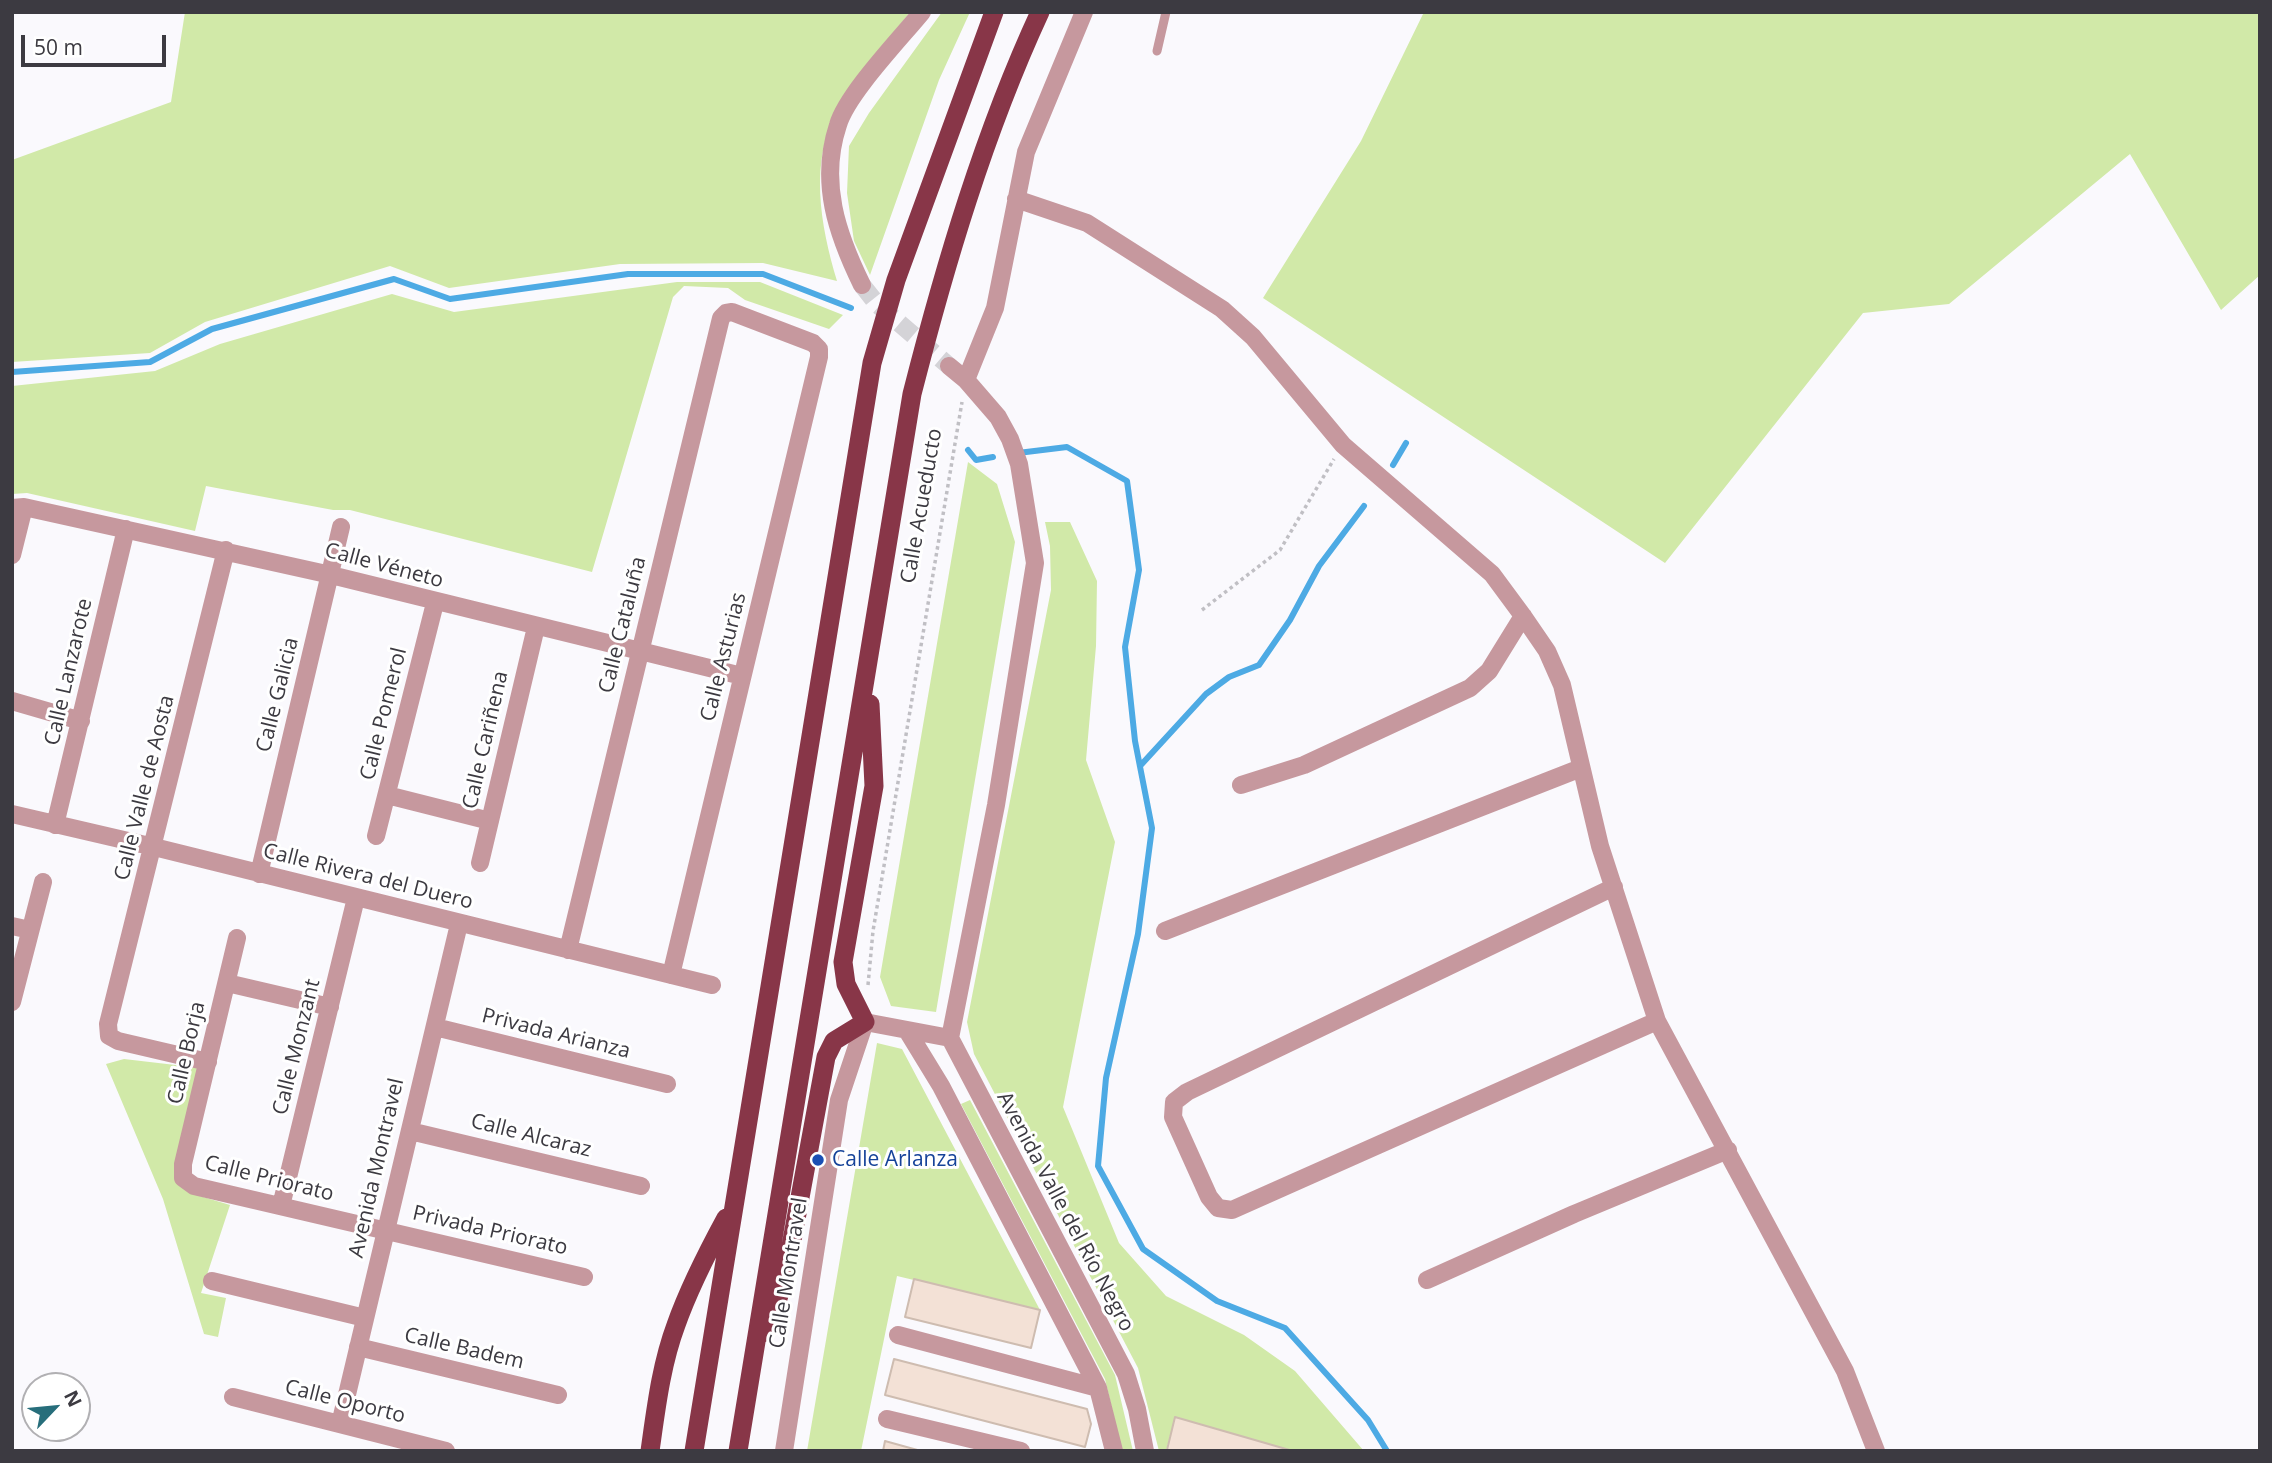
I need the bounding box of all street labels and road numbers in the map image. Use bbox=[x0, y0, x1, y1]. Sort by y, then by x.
street label: Calle Acueducto bbox=[896, 427, 948, 585]
street label: Calle Véneto bbox=[322, 538, 446, 594]
street label: Calle Cataluña bbox=[594, 554, 652, 696]
street label: Calle Asturias bbox=[696, 590, 752, 724]
street label: Calle Lanzarote bbox=[40, 596, 98, 748]
street label: Calle Galicia bbox=[252, 635, 304, 755]
street label: Calle Pomerol bbox=[355, 645, 413, 783]
street label: Calle Cariñena bbox=[458, 669, 514, 811]
street label: Calle Valle de Aosta bbox=[110, 693, 180, 883]
street label: Calle Rivera del Duero bbox=[260, 839, 476, 915]
street label: Calle Monzant bbox=[268, 977, 326, 1117]
street label: Calle Borja bbox=[163, 999, 211, 1107]
street label: Privada Arianza bbox=[479, 1003, 633, 1065]
street label: Avenida Montravel bbox=[344, 1076, 410, 1260]
street label: Avenida Valle del Río Negro bbox=[991, 1088, 1139, 1336]
street label: Calle Alcaraz bbox=[468, 1109, 594, 1163]
street label: Calle Priorato bbox=[202, 1151, 336, 1207]
street label: Calle Montravel bbox=[765, 1196, 813, 1350]
street label: Privada Priorato bbox=[410, 1201, 570, 1261]
street label: Calle Badem bbox=[402, 1323, 526, 1375]
street label: Calle Oporto bbox=[282, 1375, 408, 1429]

